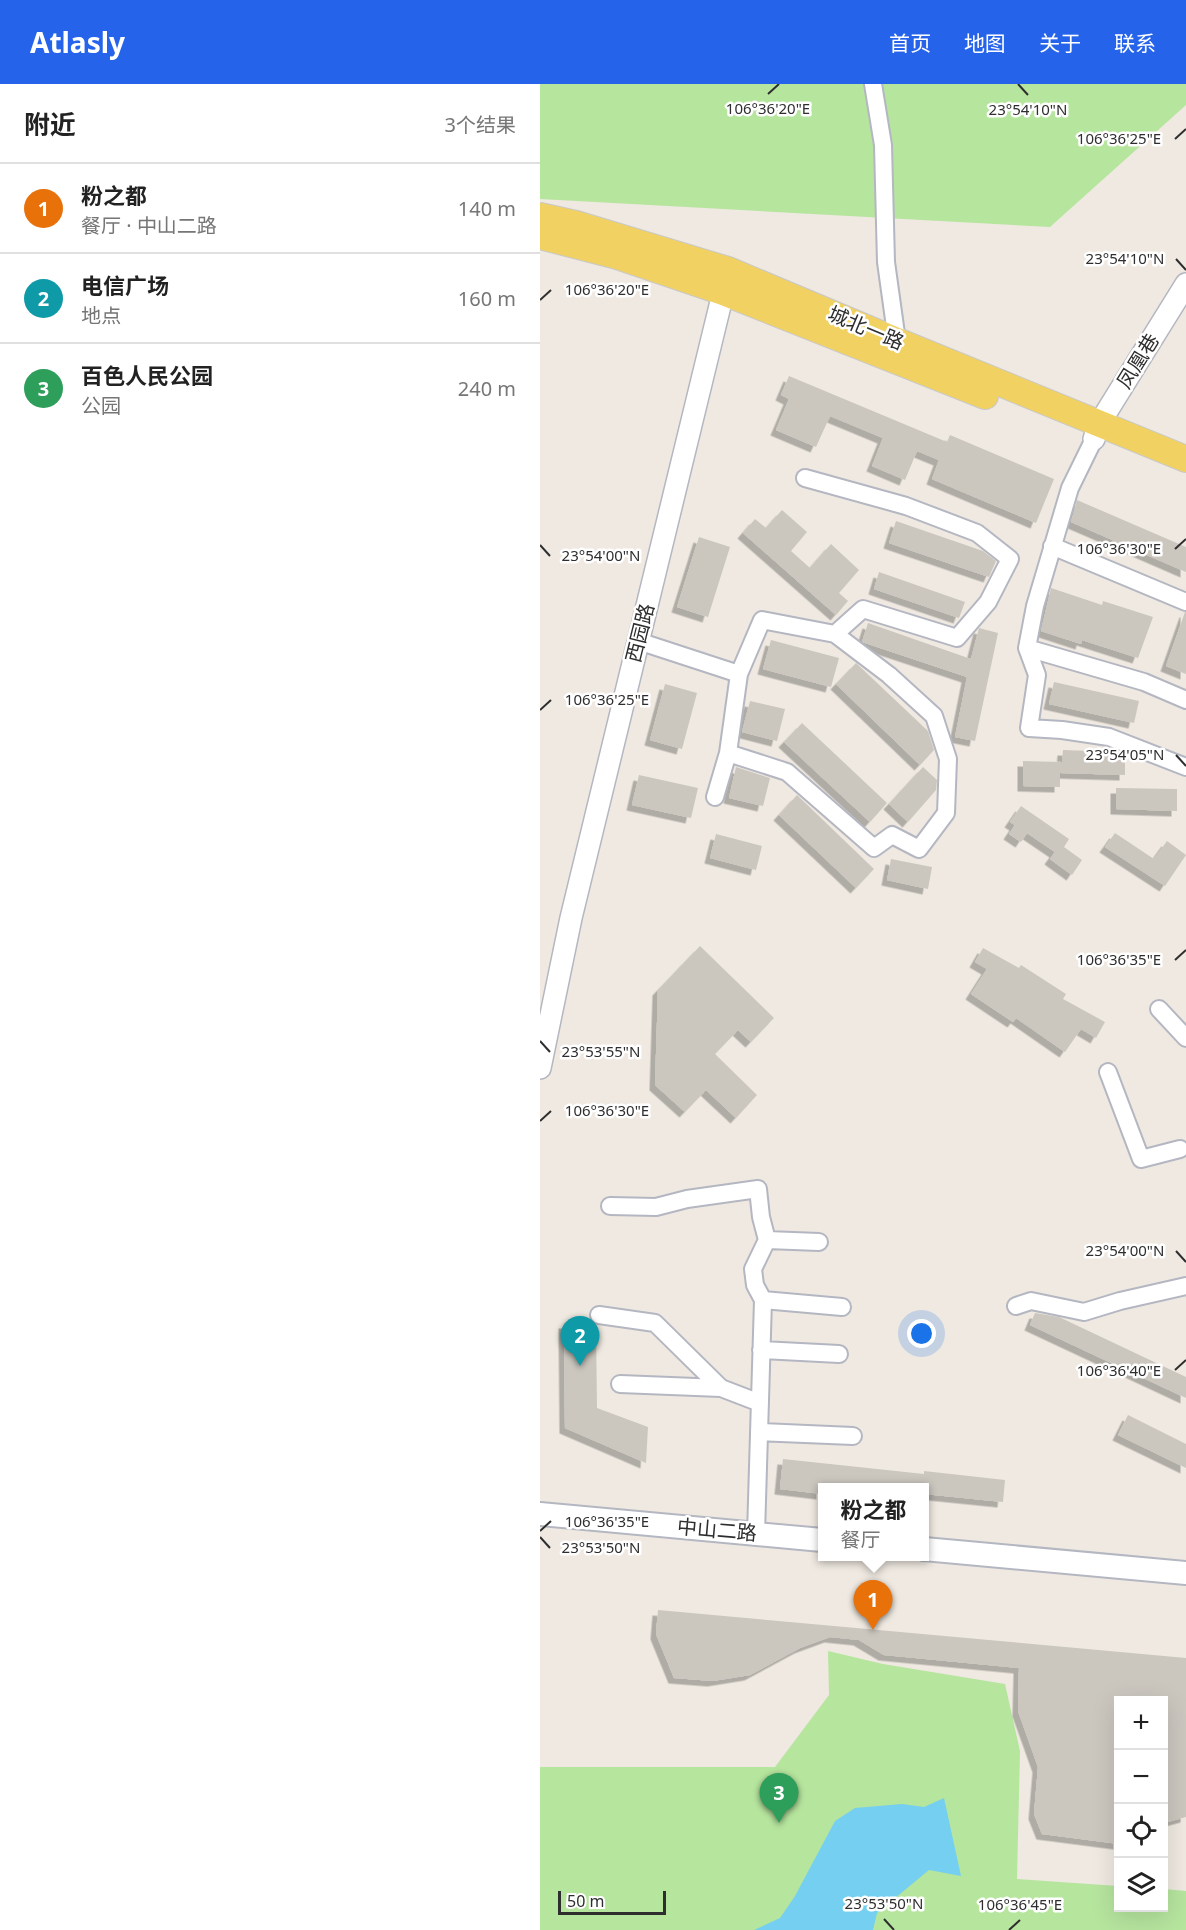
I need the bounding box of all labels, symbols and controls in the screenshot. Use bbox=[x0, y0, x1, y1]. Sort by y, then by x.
text: Atlasly bbox=[30, 23, 125, 61]
text: 首页 bbox=[889, 29, 931, 57]
text: 地图 bbox=[964, 29, 1006, 57]
text: 关于 bbox=[1039, 29, 1081, 57]
text: 联系 bbox=[1114, 29, 1156, 57]
text: 106°36'20"E bbox=[726, 98, 810, 118]
text: 23°54'10"N bbox=[989, 99, 1067, 119]
text: 附近 bbox=[24, 106, 76, 142]
text: 3个结果 bbox=[445, 111, 516, 138]
text: 106°36'25"E bbox=[1077, 128, 1161, 148]
text: 粉之都 bbox=[81, 180, 147, 210]
text: 1 bbox=[38, 195, 49, 222]
text: 140 m bbox=[458, 195, 516, 222]
text: 餐厅 · 中山二路 bbox=[81, 212, 217, 239]
text: 23°54'10"N bbox=[1086, 248, 1164, 268]
text: 电信广场 bbox=[81, 270, 169, 300]
text: 106°36'20"E bbox=[565, 279, 649, 299]
text: 2 bbox=[38, 285, 49, 312]
text: 160 m bbox=[458, 285, 516, 312]
street label: 城北一路 bbox=[824, 299, 908, 356]
text: 地点 bbox=[81, 302, 121, 329]
street label: 凤凰巷 bbox=[1110, 328, 1165, 393]
text: 百色人民公园 bbox=[81, 360, 213, 390]
text: 3 bbox=[38, 375, 49, 402]
text: 240 m bbox=[458, 375, 516, 402]
text: 公园 bbox=[81, 392, 121, 419]
text: 106°36'30"E bbox=[1077, 538, 1161, 558]
text: 23°54'00"N bbox=[562, 545, 640, 565]
street label: 西园路 bbox=[619, 601, 660, 665]
text: 106°36'25"E bbox=[565, 689, 649, 709]
text: 23°54'05"N bbox=[1086, 744, 1164, 764]
text: 106°36'35"E bbox=[1077, 949, 1161, 969]
text: 23°53'55"N bbox=[562, 1041, 640, 1061]
text: 106°36'30"E bbox=[565, 1100, 649, 1120]
text: 23°54'00"N bbox=[1086, 1240, 1164, 1260]
pin: 2 bbox=[560, 1316, 600, 1366]
your location bbox=[907, 1319, 936, 1348]
text: 106°36'40"E bbox=[1077, 1360, 1161, 1380]
popup bbox=[818, 1483, 929, 1561]
text: 粉之都 bbox=[840, 1494, 907, 1524]
text: 106°36'35"E bbox=[565, 1511, 649, 1531]
street label: 中山二路 bbox=[676, 1513, 758, 1546]
text: 餐厅 bbox=[840, 1526, 880, 1553]
text: 23°53'50"N bbox=[562, 1537, 640, 1557]
pin: 1 bbox=[854, 1580, 892, 1630]
map controls bbox=[1114, 1696, 1168, 1912]
button: + bbox=[1114, 1696, 1168, 1750]
button: − bbox=[1114, 1750, 1168, 1804]
pin: 3 bbox=[760, 1774, 798, 1823]
button: locate bbox=[1114, 1804, 1168, 1858]
button: layers bbox=[1114, 1858, 1168, 1912]
scale bar bbox=[558, 1888, 666, 1916]
text: 50 m bbox=[567, 1890, 604, 1912]
text: 23°53'50"N bbox=[845, 1893, 923, 1913]
text: 106°36'45"E bbox=[978, 1894, 1062, 1914]

